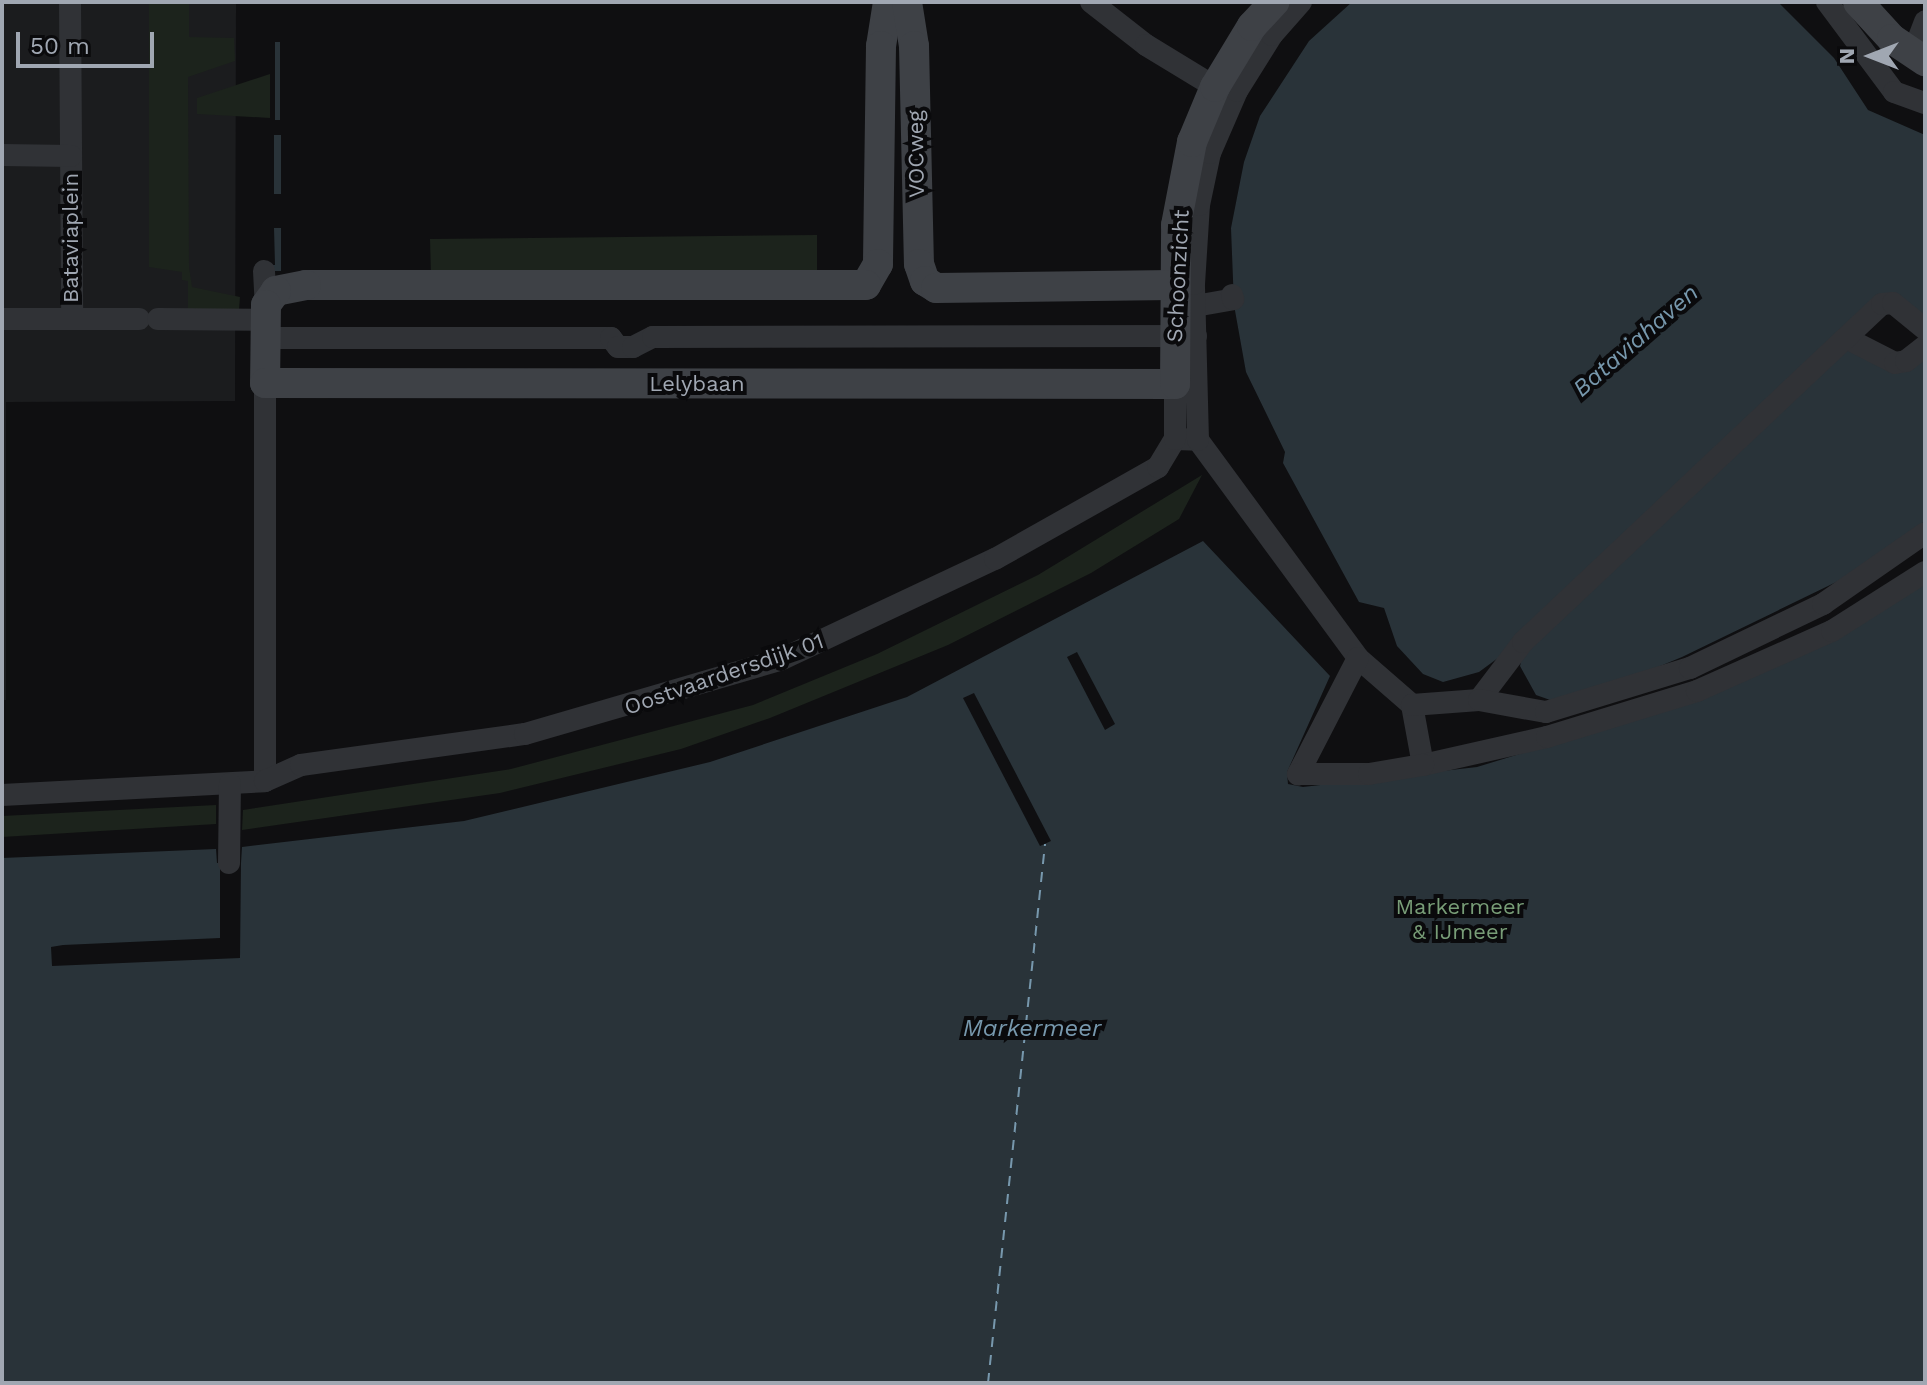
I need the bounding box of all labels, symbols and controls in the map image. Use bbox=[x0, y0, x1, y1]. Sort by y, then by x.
scale bar bbox=[20, 16, 158, 66]
north arrow bbox=[1831, 16, 1911, 96]
text: 50 m bbox=[30, 32, 90, 60]
text: N bbox=[1834, 48, 1859, 64]
street label: VOCweg bbox=[902, 110, 930, 198]
street label: Bataviaplein bbox=[58, 173, 84, 303]
street label: Schoonzicht bbox=[1161, 209, 1195, 343]
water label: Bataviahaven bbox=[1567, 279, 1705, 403]
street label: Lelybaan bbox=[649, 371, 745, 397]
street label: Oostvaardersdijk 01 bbox=[621, 627, 827, 721]
park label: Markermeer & IJmeer bbox=[1395, 893, 1525, 944]
water label: Markermeer bbox=[963, 1015, 1101, 1043]

